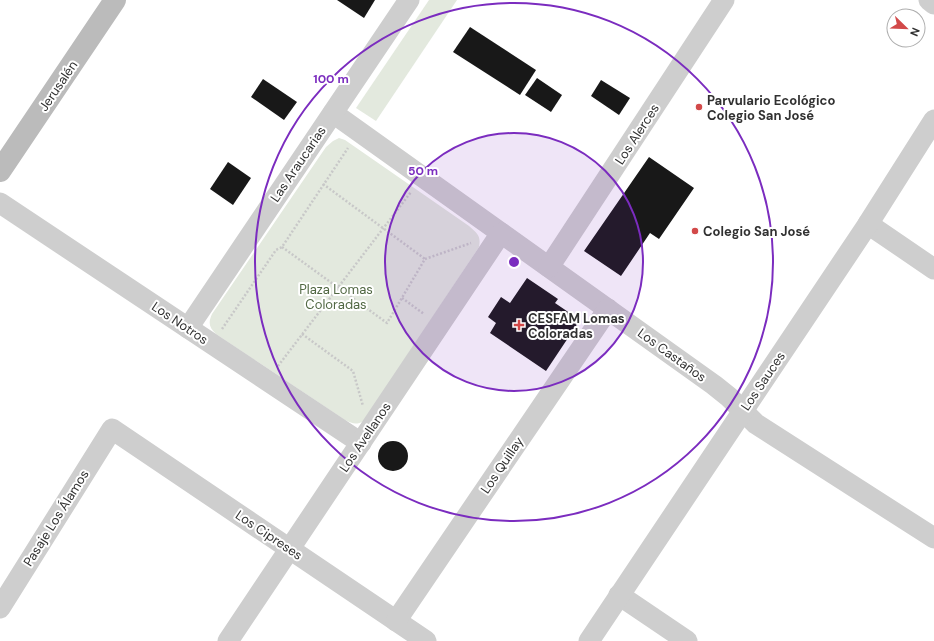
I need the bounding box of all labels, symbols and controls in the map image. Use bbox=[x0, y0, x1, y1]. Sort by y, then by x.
north arrow bbox=[886, 8, 926, 48]
text: N bbox=[907, 25, 923, 38]
street label: Jerusalén bbox=[35, 57, 81, 115]
text: 100 m bbox=[313, 71, 349, 87]
place label: Parvulario Ecológico Colegio San José bbox=[707, 92, 835, 124]
street label: Los Alerces bbox=[611, 100, 663, 168]
marker: Parvulario Ecológico Colegio San José bbox=[694, 102, 704, 112]
street label: Las Araucarias bbox=[266, 123, 330, 205]
text: 50 m bbox=[408, 163, 438, 179]
place label: Colegio San José bbox=[703, 223, 810, 240]
marker: Colegio San José bbox=[690, 226, 700, 236]
centre of rings bbox=[507, 255, 521, 269]
park label: Plaza Lomas Coloradas bbox=[299, 281, 373, 313]
street label: Los Notros bbox=[148, 298, 212, 348]
place label: CESFAM Lomas Coloradas bbox=[528, 310, 625, 342]
marker: CESFAM Lomas Coloradas bbox=[513, 319, 525, 331]
street label: Los Castaños bbox=[634, 324, 710, 386]
street label: Los Sauces bbox=[737, 348, 789, 414]
street label: Los Avellanos bbox=[335, 399, 395, 475]
street label: Los Quillay bbox=[477, 433, 527, 497]
street label: Pasaje Los Álamos bbox=[19, 466, 93, 569]
street label: Los Cipreses bbox=[232, 506, 306, 564]

